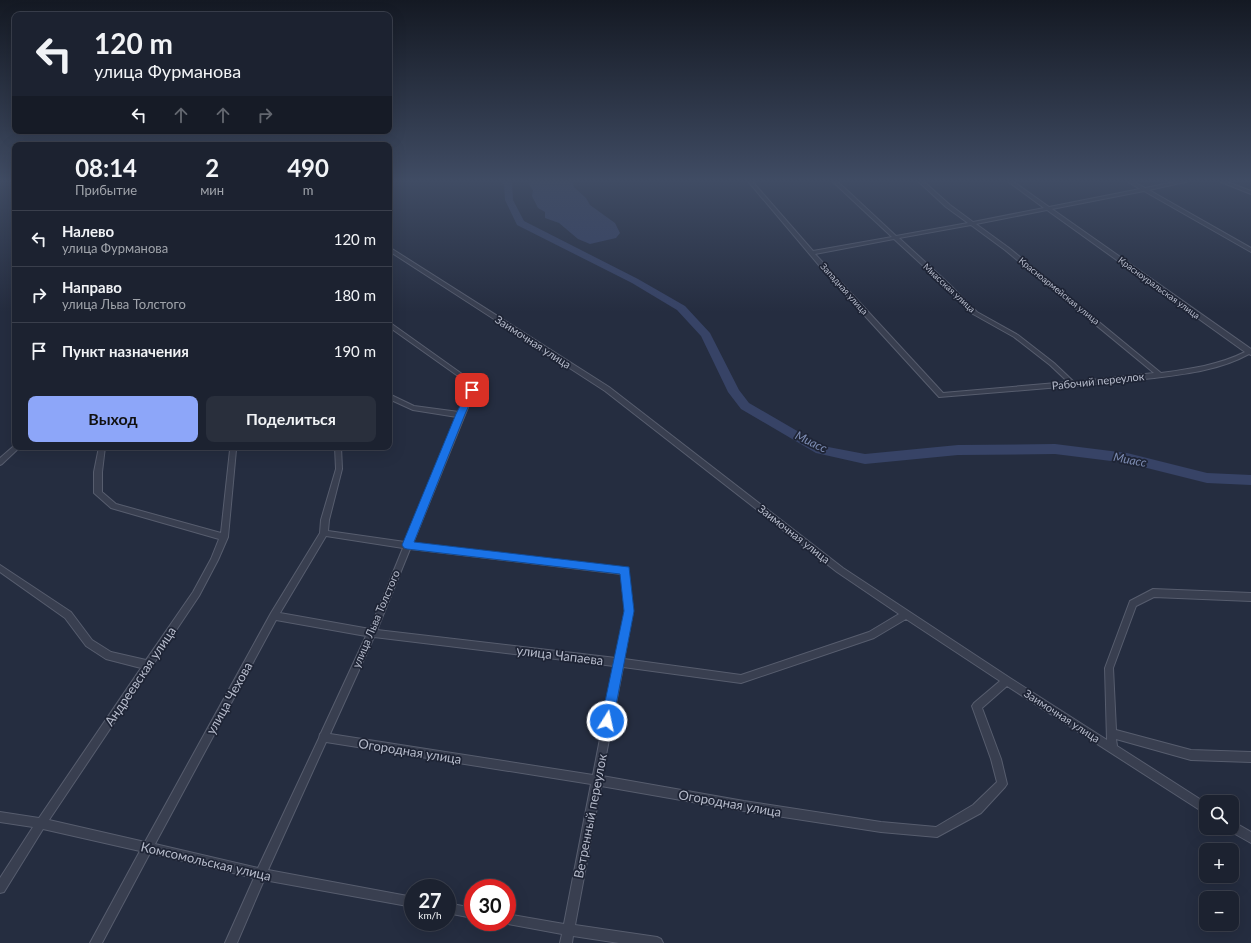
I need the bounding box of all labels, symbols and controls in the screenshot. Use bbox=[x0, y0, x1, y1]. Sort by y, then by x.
text: 120 m bbox=[94, 26, 173, 60]
icon: left bbox=[28, 28, 80, 80]
text: улица Фурманова bbox=[94, 60, 241, 82]
icon: left bbox=[128, 104, 150, 126]
icon: ahead bbox=[170, 104, 192, 126]
icon: ahead bbox=[212, 104, 234, 126]
icon: right bbox=[254, 104, 276, 126]
text: 08:14 bbox=[75, 153, 137, 182]
text: 2 bbox=[205, 153, 219, 182]
text: 490 bbox=[287, 153, 329, 182]
text: Прибытие bbox=[75, 182, 137, 198]
text: мин bbox=[200, 182, 224, 198]
text: m bbox=[303, 182, 313, 198]
text: Налево bbox=[62, 222, 114, 240]
icon: left bbox=[28, 228, 50, 250]
text: 120 m bbox=[334, 230, 376, 248]
text: улица Фурманова bbox=[62, 240, 168, 256]
street label: Красноуральская улица bbox=[1116, 254, 1202, 321]
street label: Красноармейская улица bbox=[1017, 255, 1102, 327]
street label: Западная улица bbox=[818, 261, 870, 317]
street label: Миасская улица bbox=[921, 261, 978, 314]
text: Направо bbox=[62, 278, 122, 296]
icon: right bbox=[28, 284, 50, 306]
text: 180 m bbox=[334, 286, 376, 304]
text: улица Льва Толстого bbox=[62, 296, 186, 312]
street label: Заимочная улица bbox=[493, 312, 574, 371]
icon: arrive bbox=[28, 340, 50, 362]
text: Пункт назначения bbox=[62, 342, 189, 360]
text: 190 m bbox=[334, 342, 376, 360]
street label: Рабочий переулок bbox=[1051, 369, 1145, 392]
pin bbox=[455, 373, 489, 407]
icon: arrive bbox=[461, 379, 483, 401]
button: Выход bbox=[28, 396, 198, 442]
button: Поделиться bbox=[206, 396, 376, 442]
water label: Миасс bbox=[793, 427, 830, 456]
water label: Миасс bbox=[1112, 449, 1149, 470]
street label: Заимочная улица bbox=[756, 502, 833, 566]
street label: улица Льва Толстого bbox=[349, 568, 402, 670]
street label: Андреевская улица bbox=[101, 623, 179, 729]
street label: улица Чапаева bbox=[516, 642, 604, 668]
street label: улица Чехова bbox=[202, 659, 256, 737]
street label: Заимочная улица bbox=[1022, 686, 1103, 745]
position arrow bbox=[586, 700, 628, 742]
street label: Огородная улица bbox=[357, 735, 463, 767]
street label: Ветренный переулок bbox=[570, 752, 610, 880]
street label: Огородная улица bbox=[677, 786, 783, 820]
map controls bbox=[1199, 795, 1239, 931]
button: search bbox=[1199, 795, 1239, 835]
street label: Комсомольская улица bbox=[139, 838, 273, 884]
button: + bbox=[1199, 843, 1239, 883]
speed limit sign: 30 bbox=[464, 879, 516, 931]
text: 27 bbox=[418, 888, 442, 912]
button: − bbox=[1199, 891, 1239, 931]
text: km/h bbox=[418, 909, 442, 921]

